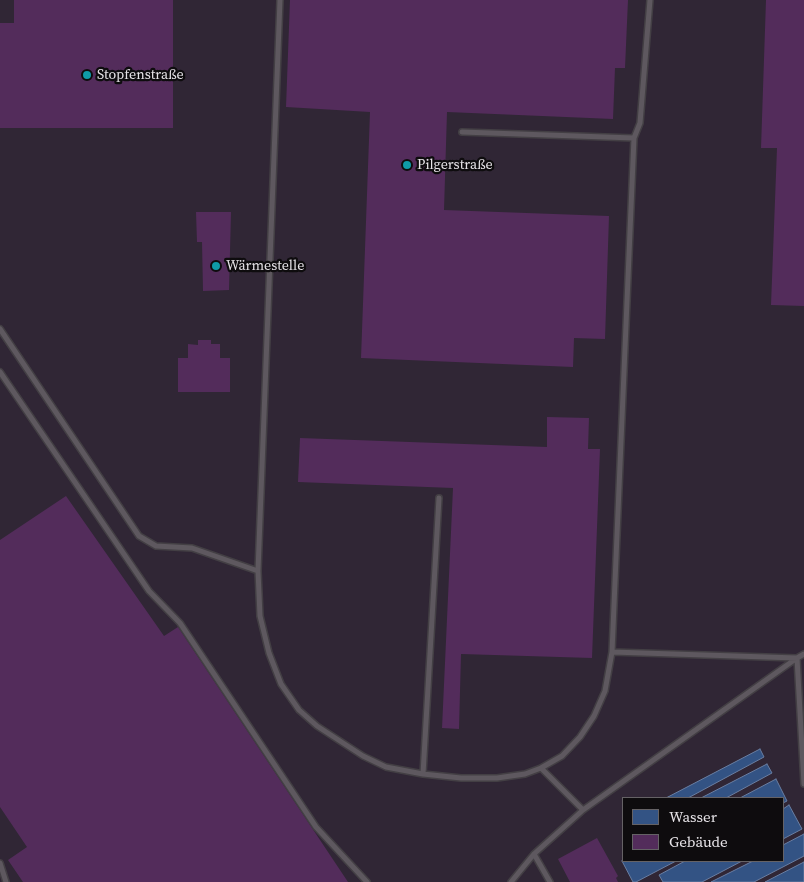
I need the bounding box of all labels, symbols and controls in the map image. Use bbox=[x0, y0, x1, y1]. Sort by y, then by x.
place label: Stopfenstraße bbox=[97, 67, 184, 83]
marker: Stopfenstraße bbox=[81, 69, 93, 81]
place label: Pilgerstraße bbox=[417, 157, 493, 173]
marker: Pilgerstraße bbox=[401, 159, 413, 171]
place label: Wärmestelle bbox=[226, 258, 304, 274]
marker: Wärmestelle bbox=[210, 260, 222, 272]
legend bbox=[622, 797, 784, 862]
text: Wasser bbox=[669, 806, 717, 827]
text: Gebäude bbox=[669, 831, 728, 852]

